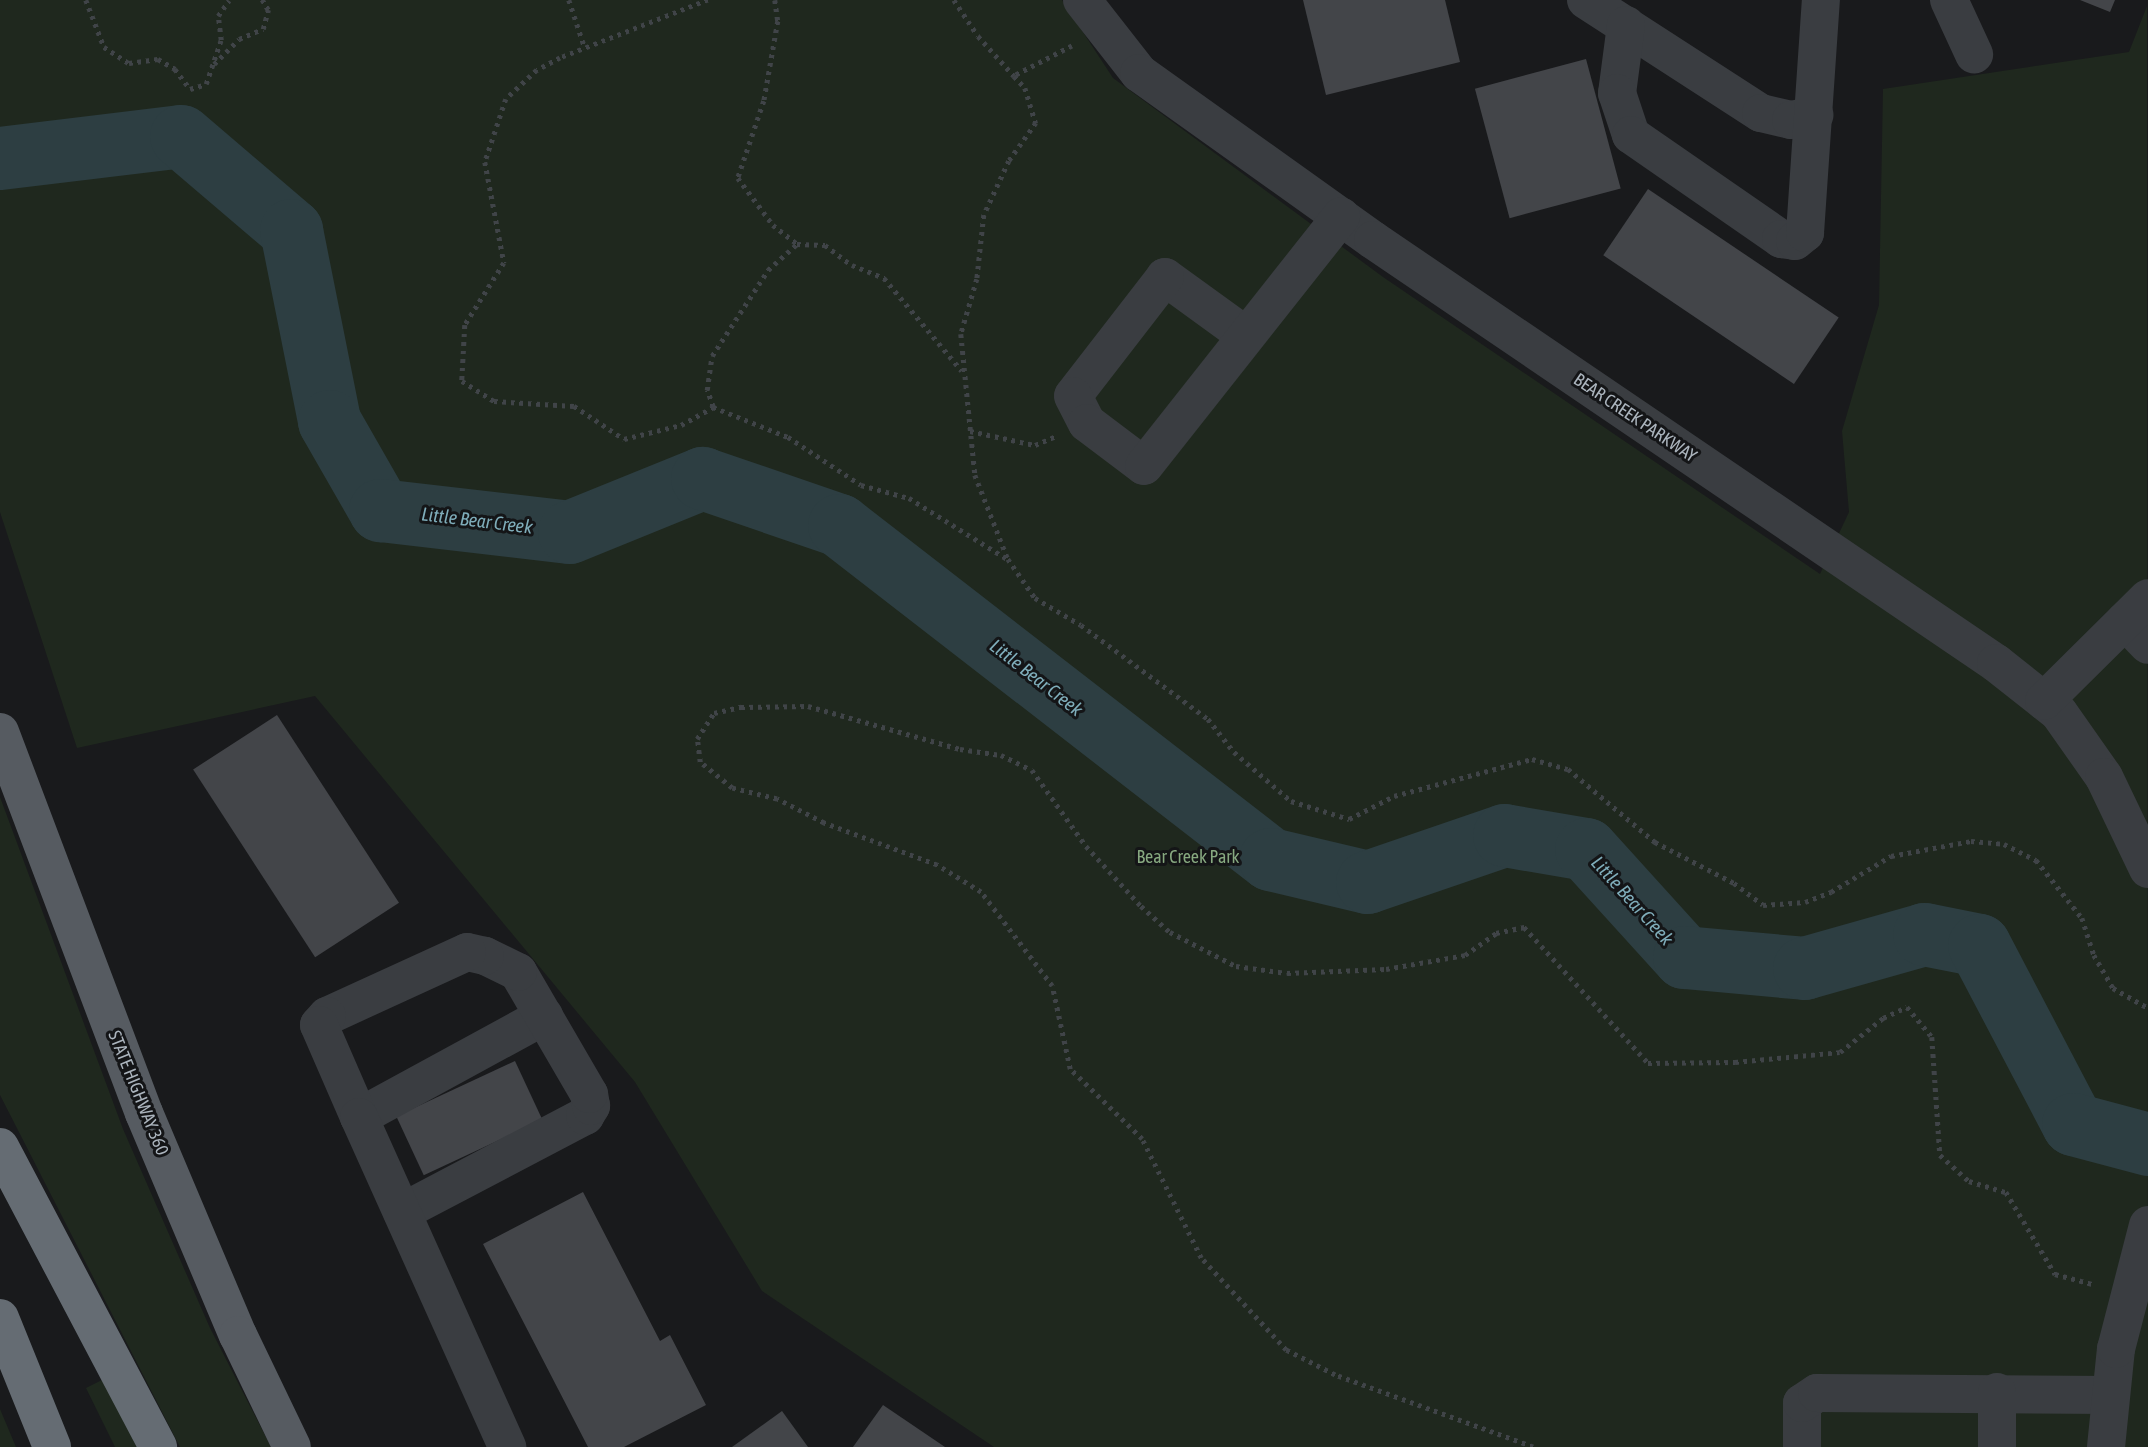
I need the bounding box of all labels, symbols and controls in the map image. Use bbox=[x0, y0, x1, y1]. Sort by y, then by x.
street label: BEAR CREEK PARKWAY bbox=[1569, 369, 1701, 467]
water label: Little Bear Creek bbox=[420, 503, 534, 539]
water label: Little Bear Creek bbox=[985, 635, 1087, 721]
park label: Bear Creek Park bbox=[1137, 846, 1239, 868]
water label: Little Bear Creek bbox=[1586, 852, 1678, 950]
street label: STATE HIGHWAY 360 bbox=[103, 1028, 173, 1158]

